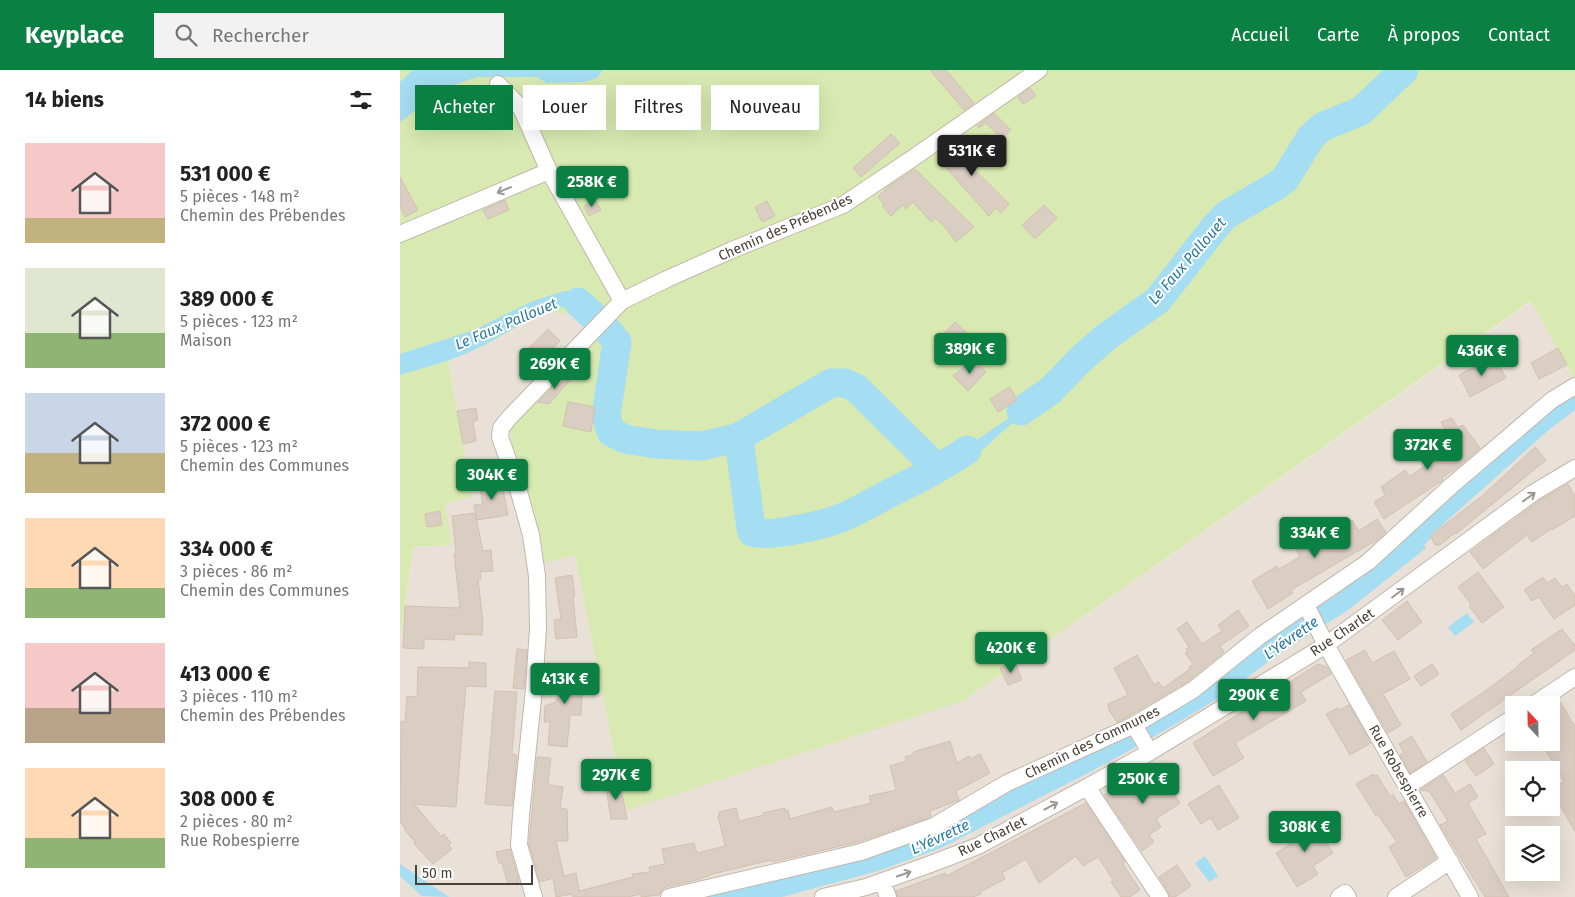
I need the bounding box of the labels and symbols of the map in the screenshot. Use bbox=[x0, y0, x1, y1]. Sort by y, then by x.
pin: 531K € bbox=[931, 134, 1013, 177]
pin: 258K € bbox=[551, 166, 633, 208]
one-way arrow bbox=[497, 186, 512, 196]
street label: Chemin des Prébendes bbox=[716, 190, 855, 265]
water label: Le Faux Pallouet bbox=[1144, 213, 1230, 308]
water label: Le Faux Pallouet bbox=[452, 294, 560, 354]
pin: 389K € bbox=[929, 332, 1011, 375]
pin: 436K € bbox=[1441, 334, 1523, 377]
pin: 269K € bbox=[514, 348, 596, 390]
pin: 372K € bbox=[1387, 428, 1469, 471]
pin: 304K € bbox=[451, 458, 533, 501]
one-way arrow bbox=[1522, 492, 1536, 502]
pin: 334K € bbox=[1274, 516, 1356, 559]
one-way arrow bbox=[1391, 588, 1405, 598]
street label: Rue Charlet bbox=[1307, 604, 1378, 660]
water label: L'Yévrette bbox=[1260, 613, 1322, 663]
pin: 420K € bbox=[970, 632, 1052, 674]
pin: 413K € bbox=[524, 662, 606, 705]
pin: 290K € bbox=[1213, 678, 1295, 721]
north arrow bbox=[1505, 696, 1560, 751]
street label: Chemin des Communes bbox=[1022, 702, 1163, 783]
street label: Rue Robespierre bbox=[1365, 722, 1432, 821]
pin: 297K € bbox=[575, 758, 657, 801]
pin: 250K € bbox=[1102, 762, 1184, 805]
one-way arrow bbox=[1043, 801, 1058, 810]
pin: 308K € bbox=[1264, 810, 1346, 853]
street label: Rue Charlet bbox=[955, 812, 1030, 860]
water label: L'Yévrette bbox=[908, 816, 972, 858]
scale bar bbox=[415, 862, 532, 885]
one-way arrow bbox=[895, 868, 911, 878]

